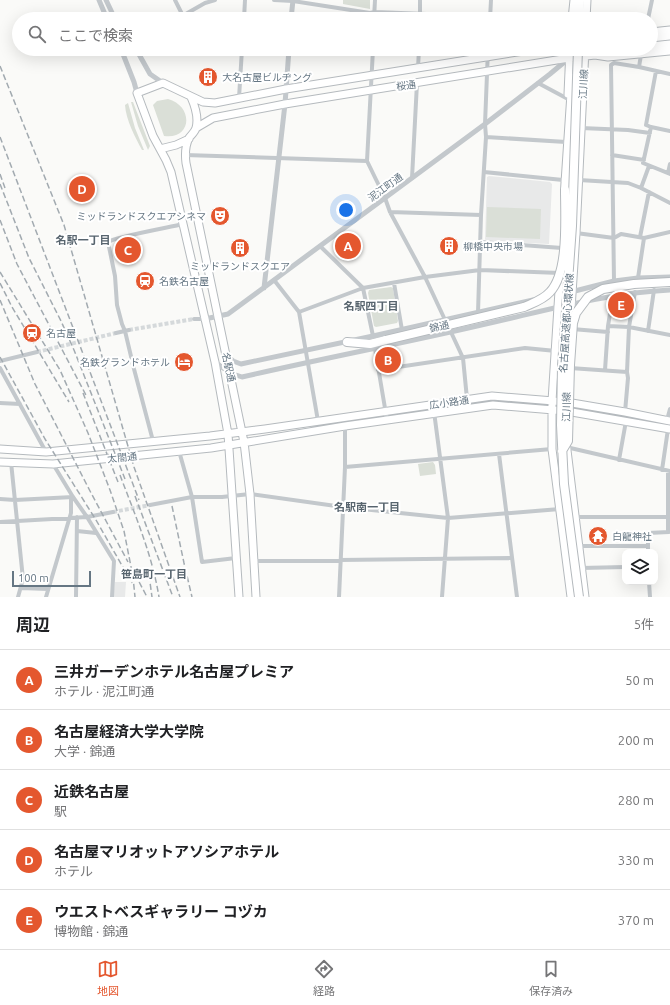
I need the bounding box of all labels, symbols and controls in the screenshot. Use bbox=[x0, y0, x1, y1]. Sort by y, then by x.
search box bbox=[12, 12, 658, 56]
icon: search bbox=[26, 23, 48, 45]
text: ここで検索 bbox=[58, 27, 133, 44]
building icon: 大名古屋ビルヂング bbox=[197, 66, 219, 88]
street label: 江川線 bbox=[577, 69, 590, 99]
place label: 大名古屋ビルヂング bbox=[222, 72, 312, 83]
street label: 桜通 bbox=[395, 79, 417, 92]
street label: 泥江町通 bbox=[366, 171, 405, 204]
pin: D bbox=[69, 174, 95, 204]
your location bbox=[336, 200, 356, 220]
theatre icon: ミッドランドスクエアシネマ bbox=[209, 205, 231, 227]
place label: ミッドランドスクエアシネマ bbox=[76, 211, 206, 222]
pin: A bbox=[335, 231, 361, 261]
district label: 名駅一丁目 bbox=[56, 234, 111, 246]
pin: C bbox=[115, 235, 141, 265]
building icon: 柳橋中央市場 bbox=[438, 235, 460, 257]
building icon: ミッドランドスクエア bbox=[229, 237, 251, 259]
place label: 柳橋中央市場 bbox=[463, 241, 523, 252]
place label: ミッドランドスクエア bbox=[190, 261, 290, 272]
station icon: 名鉄名古屋 bbox=[134, 270, 156, 292]
street label: 名古屋高速都心環状線 bbox=[558, 273, 575, 373]
place label: 名鉄名古屋 bbox=[159, 276, 209, 287]
pin: E bbox=[608, 290, 634, 320]
district label: 名駅四丁目 bbox=[344, 300, 399, 312]
street label: 錦通 bbox=[428, 319, 450, 334]
station icon: 名古屋 bbox=[21, 322, 43, 344]
place label: 名古屋 bbox=[46, 328, 76, 339]
pin: B bbox=[375, 345, 401, 375]
hotel icon: 名鉄グランドホテル bbox=[173, 351, 195, 373]
street label: 名駅通 bbox=[220, 351, 237, 383]
place label: 名鉄グランドホテル bbox=[80, 357, 170, 368]
street label: 江川線 bbox=[561, 392, 572, 422]
street label: 広小路通 bbox=[428, 394, 470, 411]
street label: 太閤通 bbox=[107, 450, 138, 465]
district label: 名駅南一丁目 bbox=[334, 501, 400, 513]
temple icon: 白龍神社 bbox=[587, 525, 609, 547]
place label: 白龍神社 bbox=[612, 531, 652, 542]
map controls bbox=[622, 549, 658, 585]
button: layers bbox=[622, 549, 658, 585]
district label: 笹島町一丁目 bbox=[121, 568, 187, 580]
scale bar bbox=[12, 569, 91, 588]
text: 100 m bbox=[18, 572, 49, 584]
text: 周辺 bbox=[16, 615, 50, 634]
text: 5件 bbox=[634, 617, 654, 631]
text: 三井ガーデンホテル名古屋プレミア bbox=[54, 663, 294, 680]
text: A bbox=[24, 673, 34, 687]
text: 50 m bbox=[625, 673, 654, 687]
text: ホテル · 泥江町通 bbox=[54, 684, 154, 698]
text: 名古屋経済大学大学院 bbox=[54, 723, 204, 740]
text: B bbox=[25, 733, 33, 747]
text: 200 m bbox=[618, 733, 654, 747]
text: 大学 · 錦通 bbox=[54, 744, 115, 758]
text: 近鉄名古屋 bbox=[54, 783, 129, 800]
text: C bbox=[25, 793, 33, 807]
text: 280 m bbox=[618, 793, 654, 807]
text: 駅 bbox=[54, 804, 67, 818]
text: 名古屋マリオットアソシアホテル bbox=[54, 843, 279, 860]
text: D bbox=[24, 853, 34, 867]
text: 330 m bbox=[618, 853, 654, 867]
text: ホテル bbox=[54, 864, 93, 878]
text: ウエストベスギャラリー コヅカ bbox=[54, 903, 268, 920]
text: E bbox=[25, 913, 33, 927]
text: 370 m bbox=[618, 913, 654, 927]
text: 博物館 · 錦通 bbox=[54, 924, 128, 938]
tab: 地図 bbox=[97, 958, 119, 998]
tab: 経路 bbox=[313, 958, 335, 998]
tab: 保存済み bbox=[529, 958, 573, 998]

